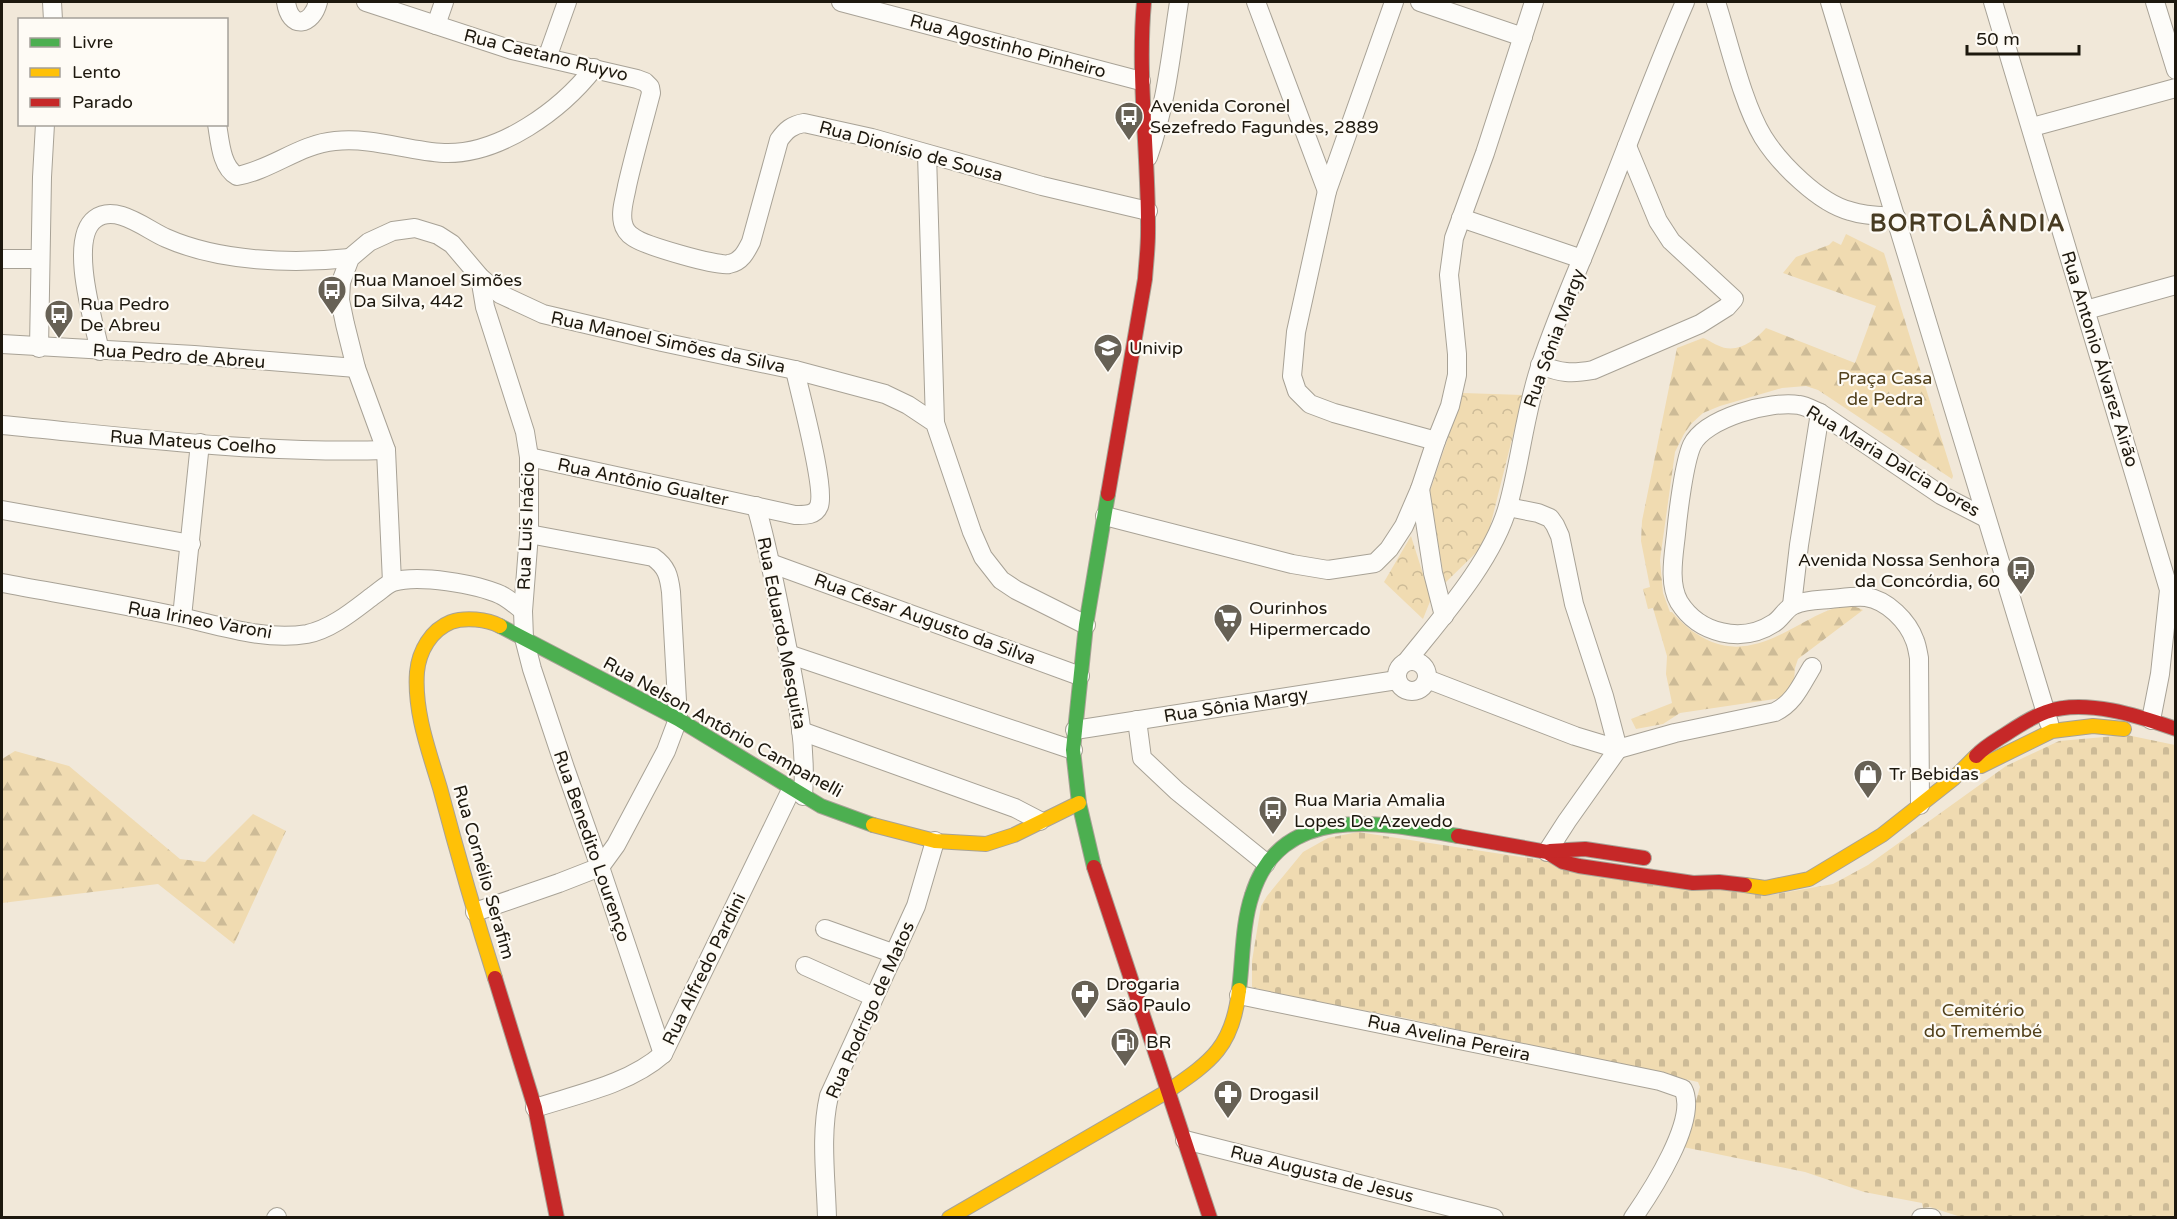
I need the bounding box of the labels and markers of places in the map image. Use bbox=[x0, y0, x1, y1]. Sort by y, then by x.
place label: Avenida Coronel Sezefredo Fagundes, 2889 bbox=[1150, 95, 1379, 138]
bus stop icon: Avenida Coronel Sezefredo Fagundes, 2889 bbox=[1113, 100, 1145, 142]
place label: Rua Manoel Simões Da Silva, 442 bbox=[353, 269, 522, 312]
bus stop icon: Rua Manoel Simões Da Silva, 442 bbox=[316, 274, 348, 316]
place label: Rua Pedro De Abreu bbox=[80, 293, 170, 336]
bus stop icon: Rua Pedro De Abreu bbox=[43, 298, 75, 340]
school or university icon: Univip bbox=[1092, 332, 1124, 374]
place label: Univip bbox=[1129, 337, 1183, 359]
place label: Avenida Nossa Senhora da Concórdia, 60 bbox=[1798, 549, 2000, 592]
bus stop icon: Avenida Nossa Senhora da Concórdia, 60 bbox=[2005, 554, 2037, 596]
place label: Ourinhos Hipermercado bbox=[1249, 597, 1371, 640]
supermarket icon: Ourinhos Hipermercado bbox=[1212, 602, 1244, 644]
shop icon: Tr Bebidas bbox=[1852, 758, 1884, 800]
place label: Tr Bebidas bbox=[1889, 763, 1979, 785]
place label: Rua Maria Amalia Lopes De Azevedo bbox=[1294, 789, 1453, 832]
bus stop icon: Rua Maria Amalia Lopes De Azevedo bbox=[1257, 794, 1289, 836]
place label: Drogaria São Paulo bbox=[1106, 973, 1191, 1016]
pharmacy icon: Drogaria São Paulo bbox=[1069, 978, 1101, 1020]
fuel station icon: BR bbox=[1109, 1026, 1141, 1068]
place label: BR bbox=[1146, 1031, 1171, 1053]
pharmacy icon: Drogasil bbox=[1212, 1078, 1244, 1120]
place label: Drogasil bbox=[1249, 1083, 1319, 1105]

